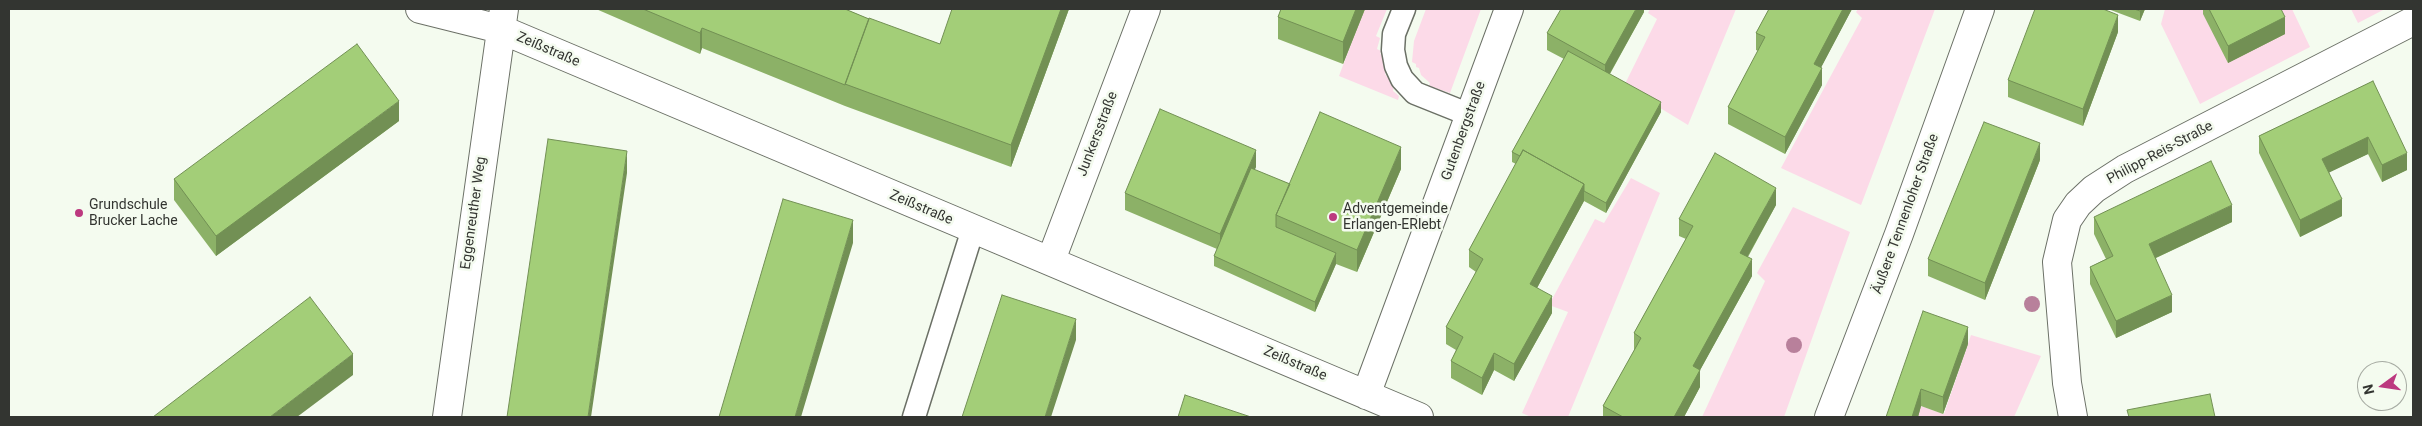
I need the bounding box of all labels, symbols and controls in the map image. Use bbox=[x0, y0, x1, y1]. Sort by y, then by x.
street label: Zeißstraße bbox=[514, 29, 582, 71]
street label: Gutenbergstraße bbox=[1438, 79, 1490, 183]
street label: Junkersstraße bbox=[1074, 89, 1122, 179]
street label: Philipp-Reis-Straße bbox=[2104, 118, 2216, 188]
street label: Äußere Tennenloher Straße bbox=[1869, 132, 1943, 296]
street label: Eggenreuther Weg bbox=[458, 155, 490, 271]
street label: Zeißstraße bbox=[887, 187, 955, 229]
place label: Grundschule Brucker Lache bbox=[89, 197, 178, 230]
place label: Adventgemeinde Erlangen-ERlebt bbox=[1343, 201, 1448, 233]
marker: Grundschule Brucker Lache bbox=[73, 207, 85, 219]
marker: Adventgemeinde Erlangen-ERlebt bbox=[1327, 211, 1339, 223]
street label: Zeißstraße bbox=[1261, 343, 1329, 385]
north arrow bbox=[2357, 361, 2407, 411]
text: N bbox=[2359, 383, 2377, 396]

